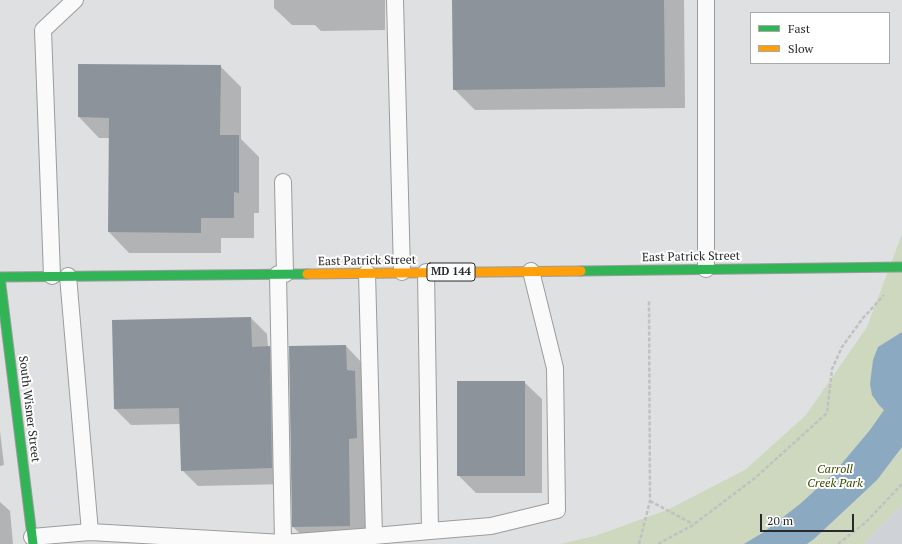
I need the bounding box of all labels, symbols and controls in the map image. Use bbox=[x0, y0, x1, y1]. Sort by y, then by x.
legend bbox=[750, 12, 890, 64]
text: Fast bbox=[788, 21, 810, 36]
text: Slow bbox=[788, 41, 813, 56]
street label: East Patrick Street bbox=[642, 249, 740, 265]
street label: East Patrick Street bbox=[318, 253, 416, 269]
road number: MD 144 bbox=[427, 263, 475, 281]
street label: South Wisner Street bbox=[15, 355, 43, 463]
park label: Carroll Creek Park bbox=[807, 463, 863, 491]
scale bar bbox=[762, 506, 856, 532]
text: 20 m bbox=[767, 513, 793, 528]

